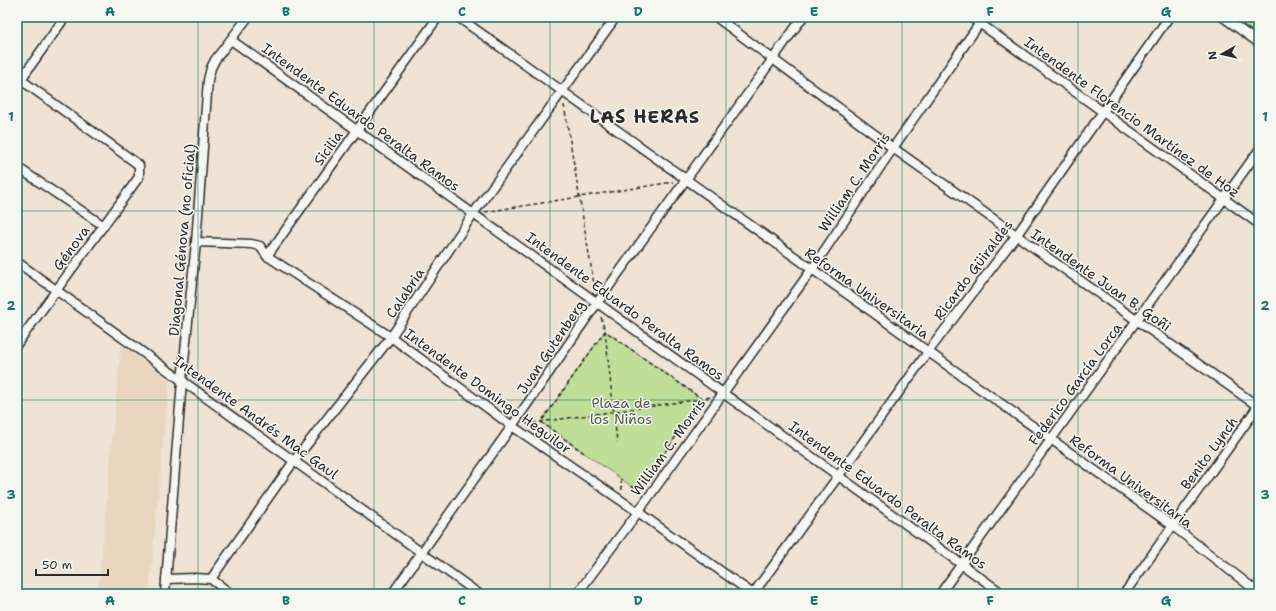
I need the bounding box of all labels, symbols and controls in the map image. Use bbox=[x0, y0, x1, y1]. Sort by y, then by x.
text: A bbox=[105, 3, 115, 20]
text: B bbox=[282, 3, 290, 20]
text: C bbox=[458, 3, 466, 20]
text: D bbox=[633, 3, 643, 20]
text: E bbox=[810, 3, 819, 20]
text: F bbox=[986, 3, 994, 20]
text: G bbox=[1161, 3, 1172, 20]
street label: Intendente Florencio Martínez de Hoz bbox=[1021, 33, 1243, 201]
north arrow bbox=[1202, 34, 1242, 74]
street label: Intendente Eduardo Peralta Ramos bbox=[258, 39, 464, 195]
text: N bbox=[1205, 50, 1221, 61]
district label: LAS HERAS bbox=[590, 105, 700, 129]
text: 1 bbox=[8, 108, 14, 125]
text: 1 bbox=[1262, 108, 1268, 125]
street label: Sicilia bbox=[309, 127, 347, 169]
street label: William C. Morris bbox=[814, 129, 894, 235]
street label: Diagonal Génova (no oficial) bbox=[165, 143, 199, 337]
street label: Ricardo Güiraldes bbox=[929, 216, 1017, 324]
street label: Génova bbox=[49, 222, 93, 274]
street label: Intendente Juan B. Goñi bbox=[1027, 225, 1175, 335]
street label: Intendente Eduardo Peralta Ramos bbox=[522, 228, 728, 384]
street label: Reforma Universitaria bbox=[801, 243, 933, 343]
street label: Calabria bbox=[382, 264, 428, 321]
text: 2 bbox=[6, 297, 16, 314]
street label: Juan Gutenberg bbox=[513, 297, 589, 397]
text: 2 bbox=[1260, 297, 1270, 314]
street label: Federico García Lorca bbox=[1024, 319, 1126, 449]
street label: Intendente Domingo Heguilor bbox=[401, 324, 575, 458]
street label: Intendente Andrés Mac Gaul bbox=[170, 351, 343, 483]
park label: Plaza de los Niños bbox=[590, 394, 652, 428]
street label: William C. Morris bbox=[627, 395, 709, 499]
street label: Benito Lynch bbox=[1176, 413, 1242, 493]
street label: Intendente Eduardo Peralta Ramos bbox=[785, 417, 991, 573]
street label: Reforma Universitaria bbox=[1066, 430, 1196, 532]
text: 3 bbox=[6, 486, 16, 503]
text: 3 bbox=[1260, 486, 1270, 503]
scale bar bbox=[36, 551, 108, 577]
text: 50 m bbox=[42, 557, 72, 573]
text: A bbox=[105, 592, 115, 609]
text: B bbox=[282, 592, 290, 609]
text: C bbox=[458, 592, 466, 609]
text: D bbox=[633, 592, 643, 609]
text: E bbox=[810, 592, 819, 609]
text: F bbox=[986, 592, 994, 609]
text: G bbox=[1161, 592, 1172, 609]

